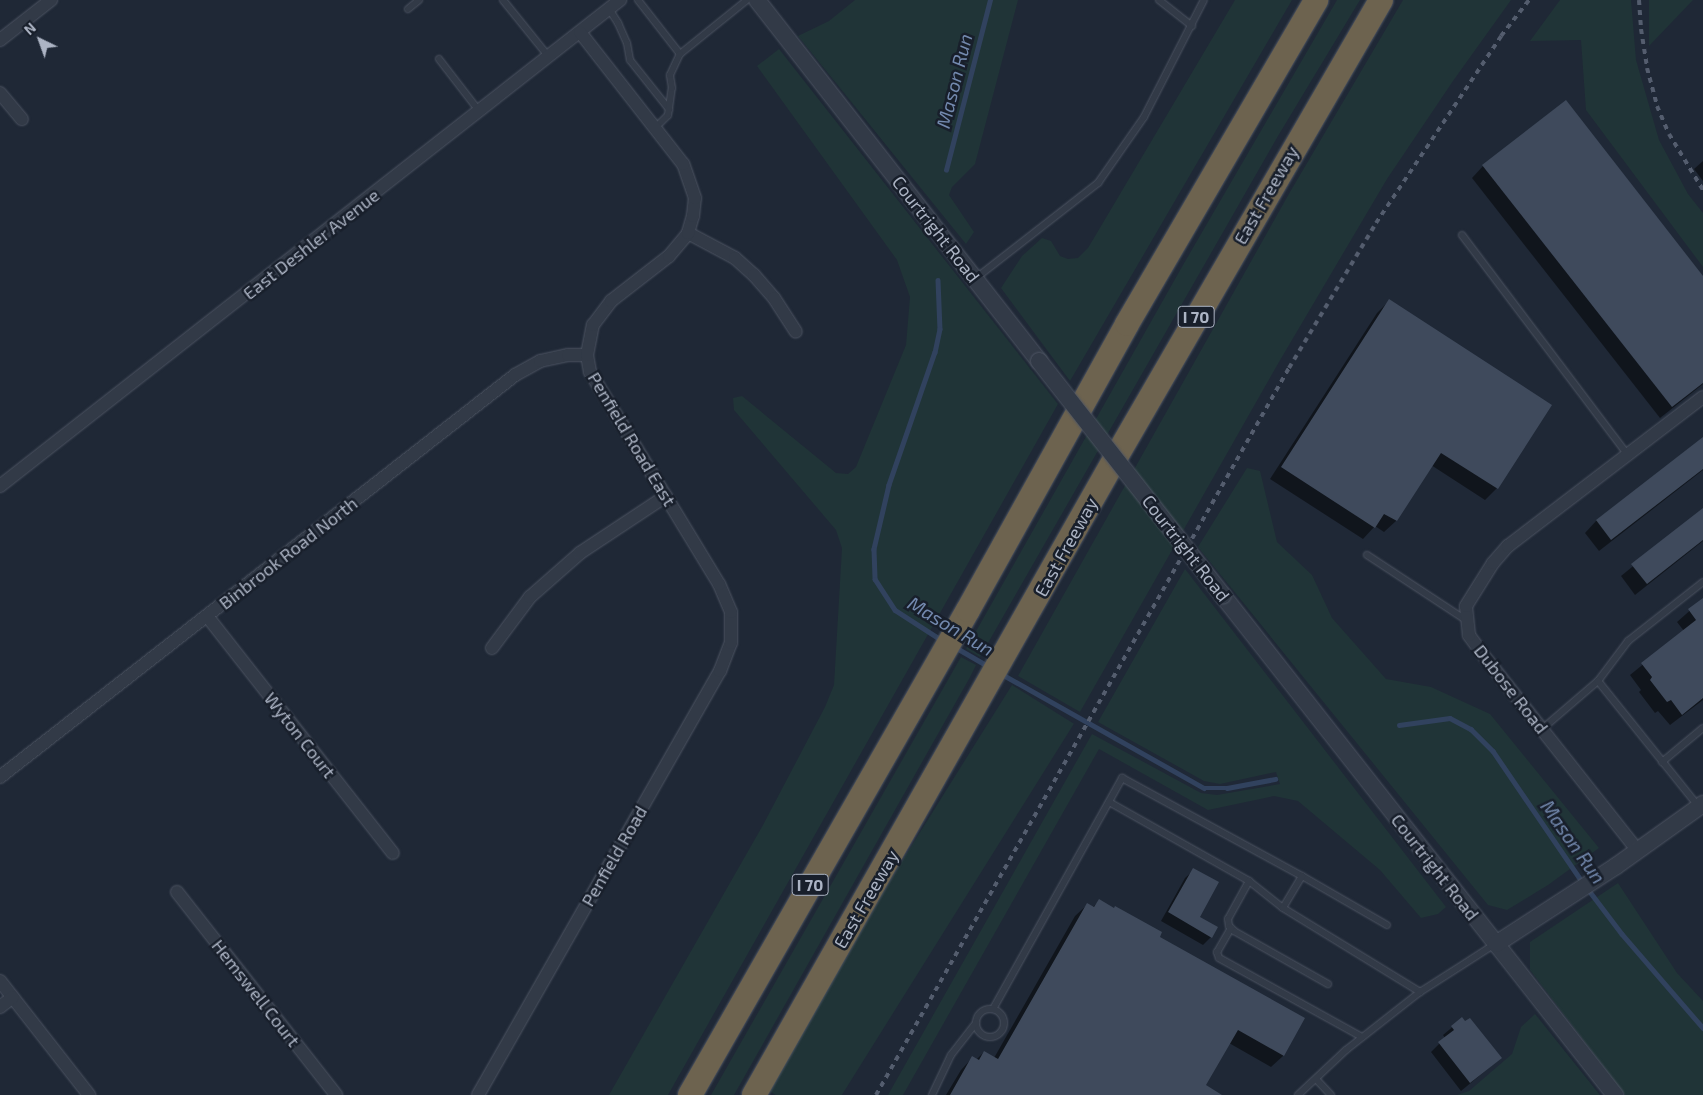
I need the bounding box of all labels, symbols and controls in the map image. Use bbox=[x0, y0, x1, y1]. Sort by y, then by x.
north arrow bbox=[15, 15, 65, 65]
text: N bbox=[20, 19, 39, 38]
water label: Mason Run bbox=[931, 31, 977, 131]
street label: East Freeway bbox=[1229, 142, 1303, 248]
street label: Courtright Road bbox=[888, 171, 984, 287]
street label: East Deshler Avenue bbox=[238, 184, 384, 304]
road number: I 70 bbox=[1177, 304, 1215, 330]
street label: Penfield Road East bbox=[584, 368, 680, 510]
street label: Courtright Road bbox=[1138, 490, 1234, 606]
street label: Binbrook Road North bbox=[214, 492, 362, 614]
street label: East Freeway bbox=[1030, 494, 1102, 600]
water label: Mason Run bbox=[904, 591, 998, 661]
street label: Dubose Road bbox=[1470, 640, 1552, 738]
street label: Wyton Court bbox=[260, 688, 340, 782]
water label: Mason Run bbox=[1536, 796, 1610, 888]
street label: Penfield Road bbox=[577, 802, 651, 910]
street label: Courtright Road bbox=[1387, 809, 1483, 925]
street label: East Freeway bbox=[829, 846, 903, 952]
road number: I 70 bbox=[791, 872, 829, 898]
street label: Hemswell Court bbox=[207, 935, 305, 1051]

